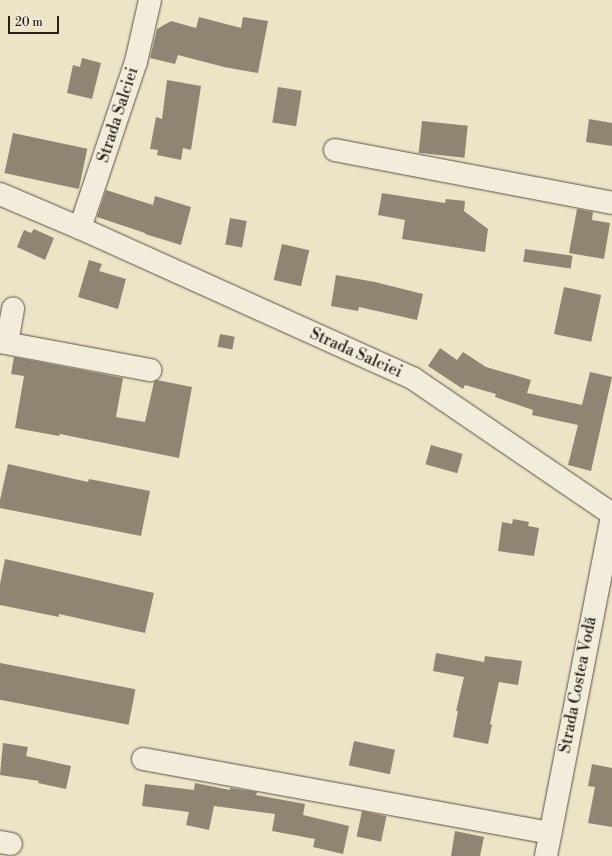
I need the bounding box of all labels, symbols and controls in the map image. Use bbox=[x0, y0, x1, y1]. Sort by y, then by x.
scale bar bbox=[10, 8, 61, 34]
text: 20 m bbox=[15, 15, 43, 30]
street label: Strada Salciei bbox=[94, 65, 142, 165]
street label: Strada Salciei bbox=[307, 324, 405, 382]
street label: Strada Costea Vodă bbox=[555, 615, 601, 755]

